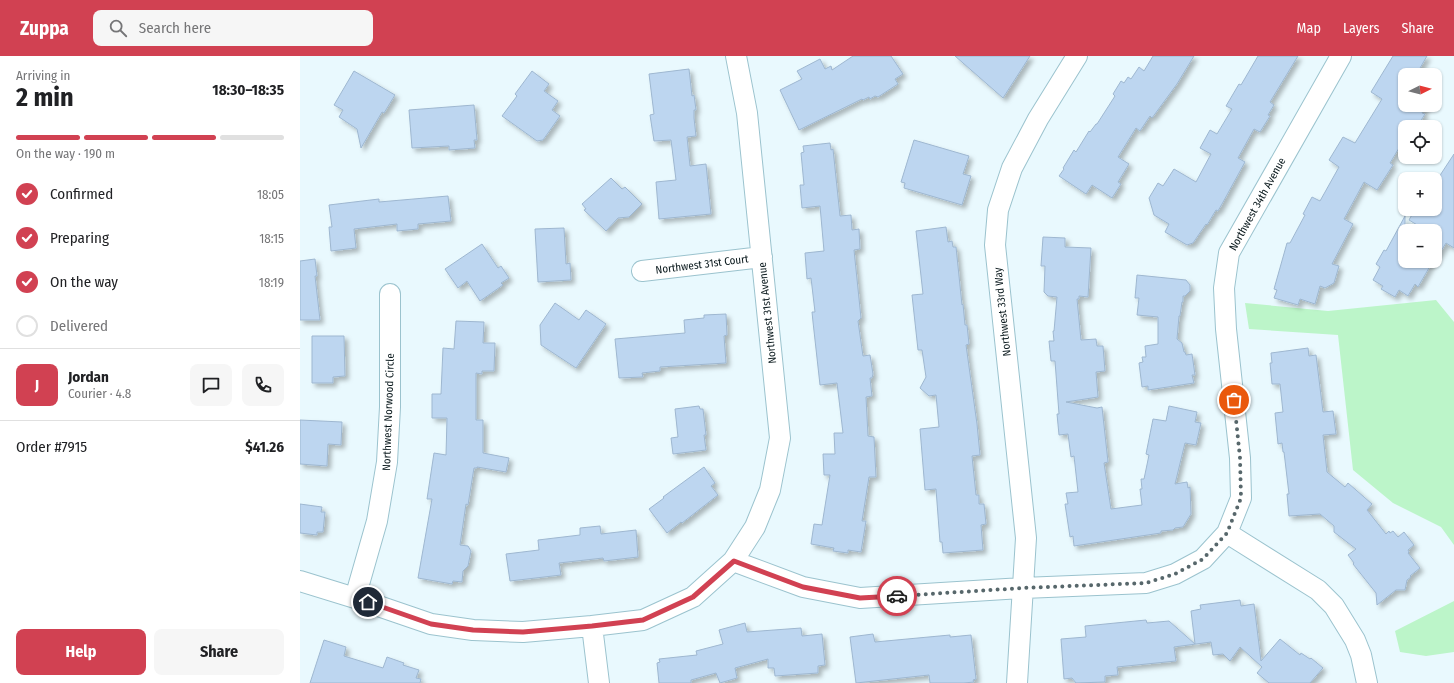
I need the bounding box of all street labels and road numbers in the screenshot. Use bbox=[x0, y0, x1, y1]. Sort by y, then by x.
street label: Northwest 34th Avenue bbox=[1226, 155, 1288, 253]
street label: Northwest 31st Court bbox=[655, 252, 750, 277]
street label: Northwest 31st Avenue bbox=[756, 261, 779, 364]
street label: Northwest 33rd Way bbox=[991, 267, 1014, 357]
street label: Northwest Norwood Circle bbox=[380, 353, 397, 471]

